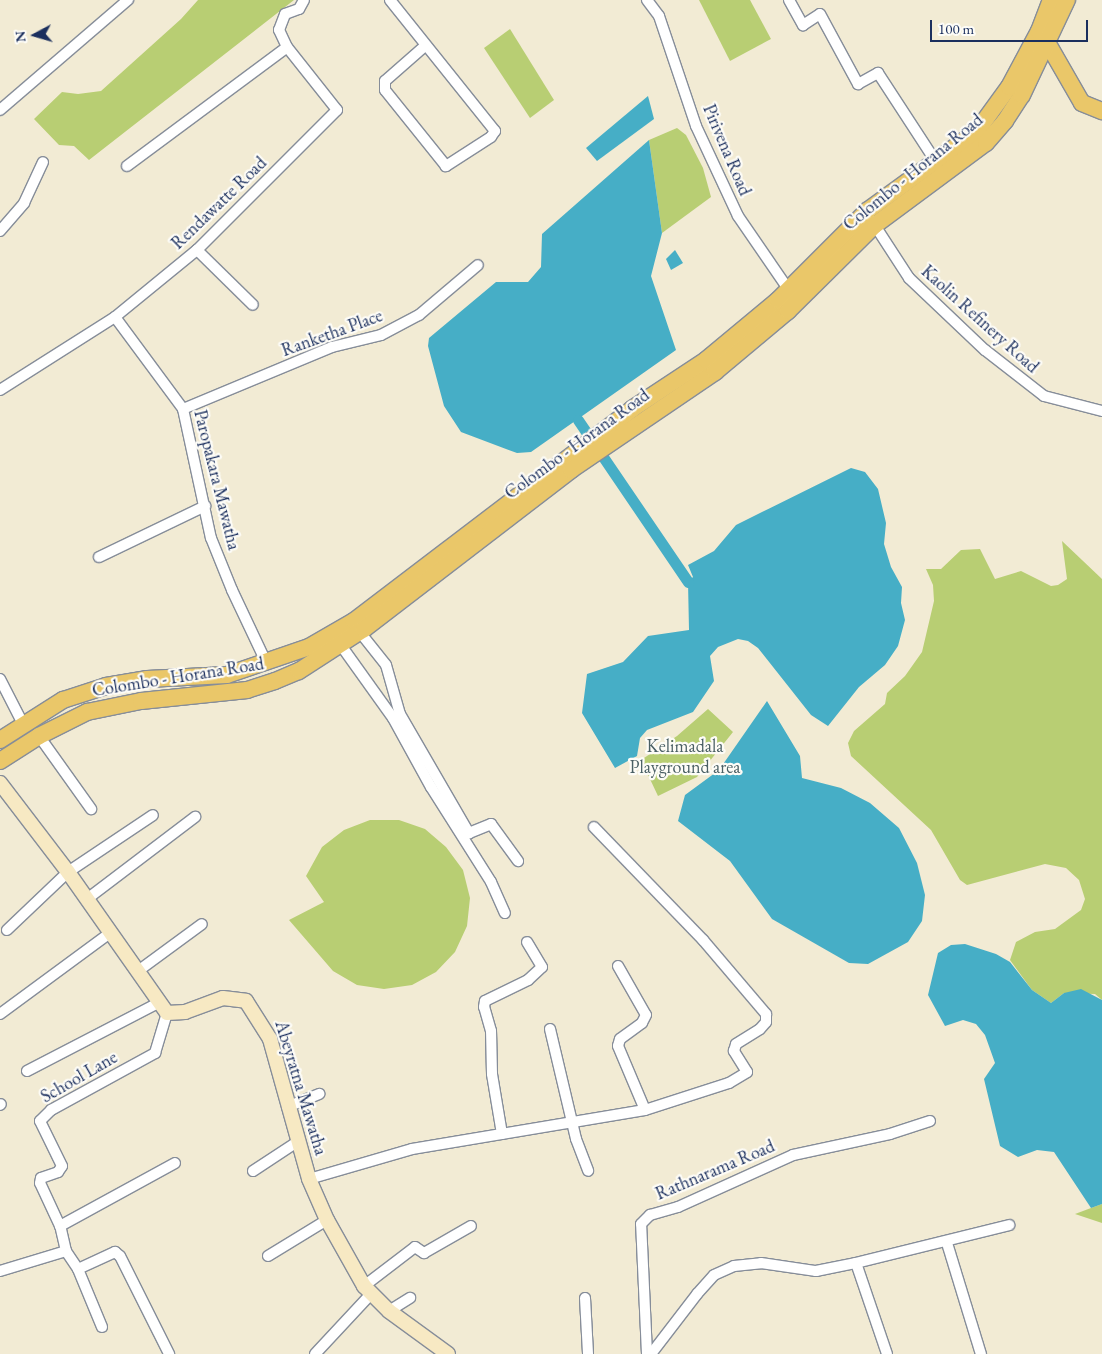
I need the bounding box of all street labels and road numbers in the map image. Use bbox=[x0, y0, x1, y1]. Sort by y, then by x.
street label: Pirivena Road bbox=[698, 101, 756, 199]
street label: Colombo - Horana Road bbox=[839, 109, 987, 235]
street label: Rendawatte Road bbox=[167, 152, 271, 254]
street label: Kaolin Refinery Road bbox=[917, 261, 1043, 377]
street label: Ranketha Place bbox=[278, 305, 386, 361]
street label: Colombo - Horana Road bbox=[500, 384, 654, 504]
street label: Paropakara Mawatha bbox=[189, 408, 245, 552]
street label: Colombo - Horana Road bbox=[91, 653, 265, 701]
street label: Abeyratna Mawatha bbox=[270, 1018, 332, 1158]
street label: School Lane bbox=[37, 1046, 121, 1108]
street label: Rathnarama Road bbox=[652, 1135, 778, 1205]

